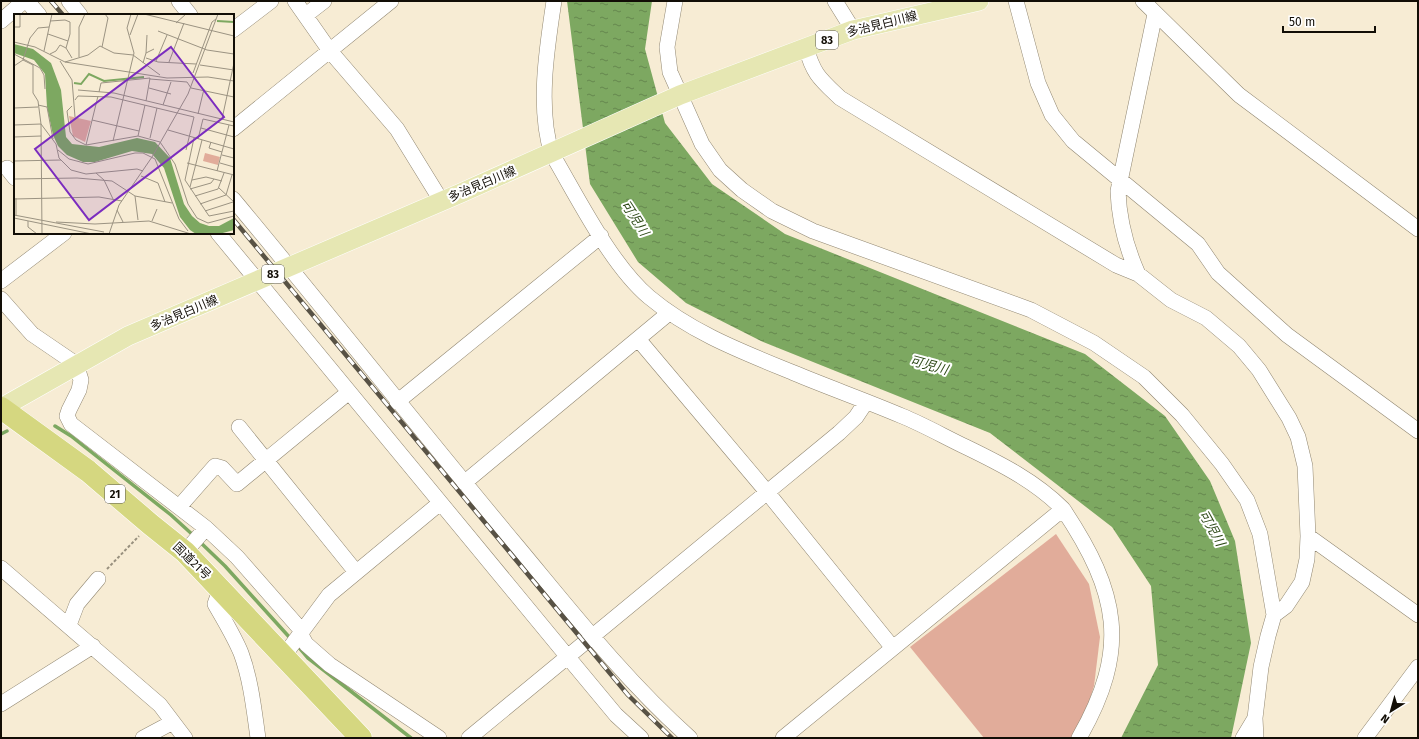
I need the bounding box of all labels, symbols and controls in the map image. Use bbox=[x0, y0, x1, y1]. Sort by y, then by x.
street label: 多治見白川線 bbox=[845, 8, 919, 40]
scale bar bbox=[1283, 8, 1375, 34]
inset map bbox=[14, 14, 234, 234]
text: 50 m bbox=[1289, 15, 1315, 29]
road number: 83 bbox=[816, 31, 838, 49]
street label: 多治見白川線 bbox=[446, 163, 518, 205]
water label: 可児川 bbox=[618, 198, 653, 240]
road number: 83 bbox=[262, 265, 284, 283]
street label: 多治見白川線 bbox=[148, 292, 220, 334]
water label: 可児川 bbox=[908, 353, 952, 378]
road number: 21 bbox=[105, 485, 125, 503]
water label: 可児川 bbox=[1196, 507, 1229, 550]
street label: 国道21号 bbox=[170, 540, 214, 582]
north arrow bbox=[1371, 691, 1411, 731]
text: N bbox=[1378, 711, 1392, 726]

